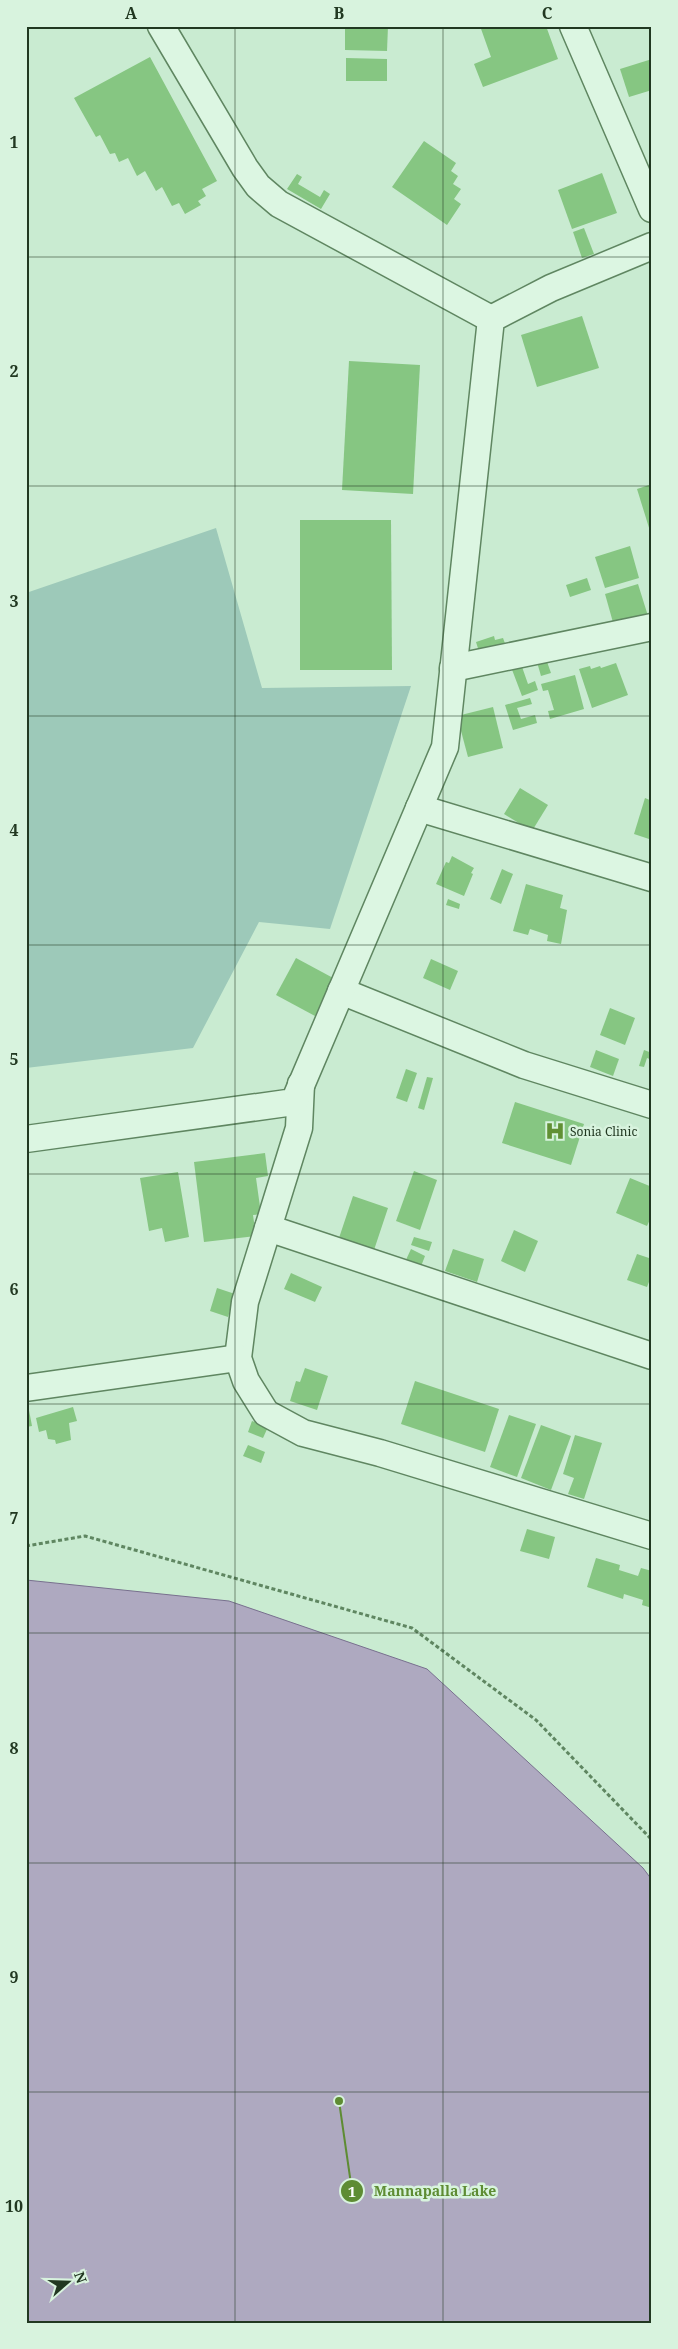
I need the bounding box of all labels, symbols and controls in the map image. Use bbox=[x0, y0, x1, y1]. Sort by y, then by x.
text: A bbox=[125, 2, 138, 24]
text: B bbox=[334, 2, 345, 24]
text: C bbox=[542, 2, 553, 24]
text: 1 bbox=[9, 131, 19, 153]
text: 2 bbox=[9, 360, 19, 382]
text: 3 bbox=[9, 590, 19, 612]
text: 4 bbox=[9, 819, 19, 841]
text: 5 bbox=[9, 1048, 19, 1070]
hospital icon: Sonia Clinic bbox=[544, 1120, 566, 1142]
place label: Sonia Clinic bbox=[570, 1123, 637, 1140]
text: 6 bbox=[9, 1278, 19, 1300]
text: 7 bbox=[9, 1507, 19, 1529]
text: 8 bbox=[9, 1737, 19, 1759]
text: 9 bbox=[9, 1966, 19, 1988]
callout: Mannapalla Lake bbox=[339, 2177, 506, 2206]
text: 1 bbox=[348, 2181, 356, 2201]
text: Mannapalla Lake bbox=[374, 2181, 496, 2200]
text: 10 bbox=[5, 2195, 23, 2217]
north arrow bbox=[42, 2256, 92, 2306]
text: N bbox=[70, 2269, 92, 2286]

